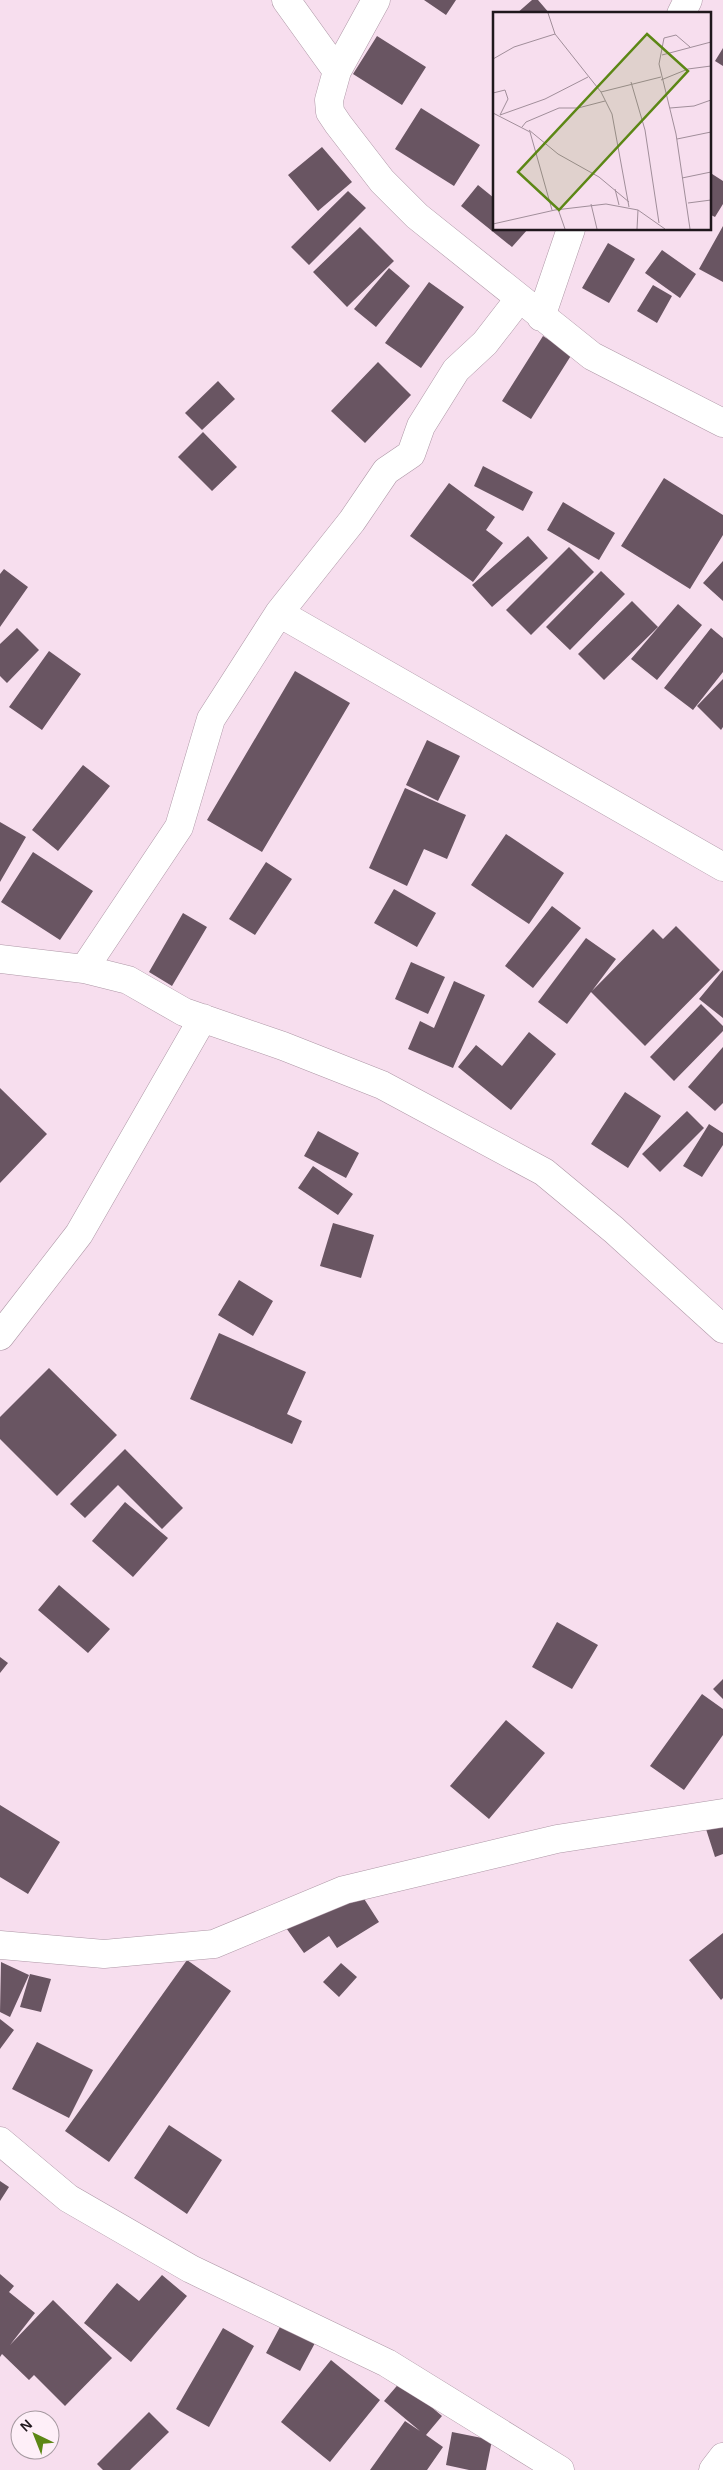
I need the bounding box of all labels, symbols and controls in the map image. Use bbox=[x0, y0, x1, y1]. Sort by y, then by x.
inset map bbox=[493, 12, 710, 230]
north arrow bbox=[10, 2410, 60, 2460]
text: N bbox=[17, 2416, 35, 2435]

